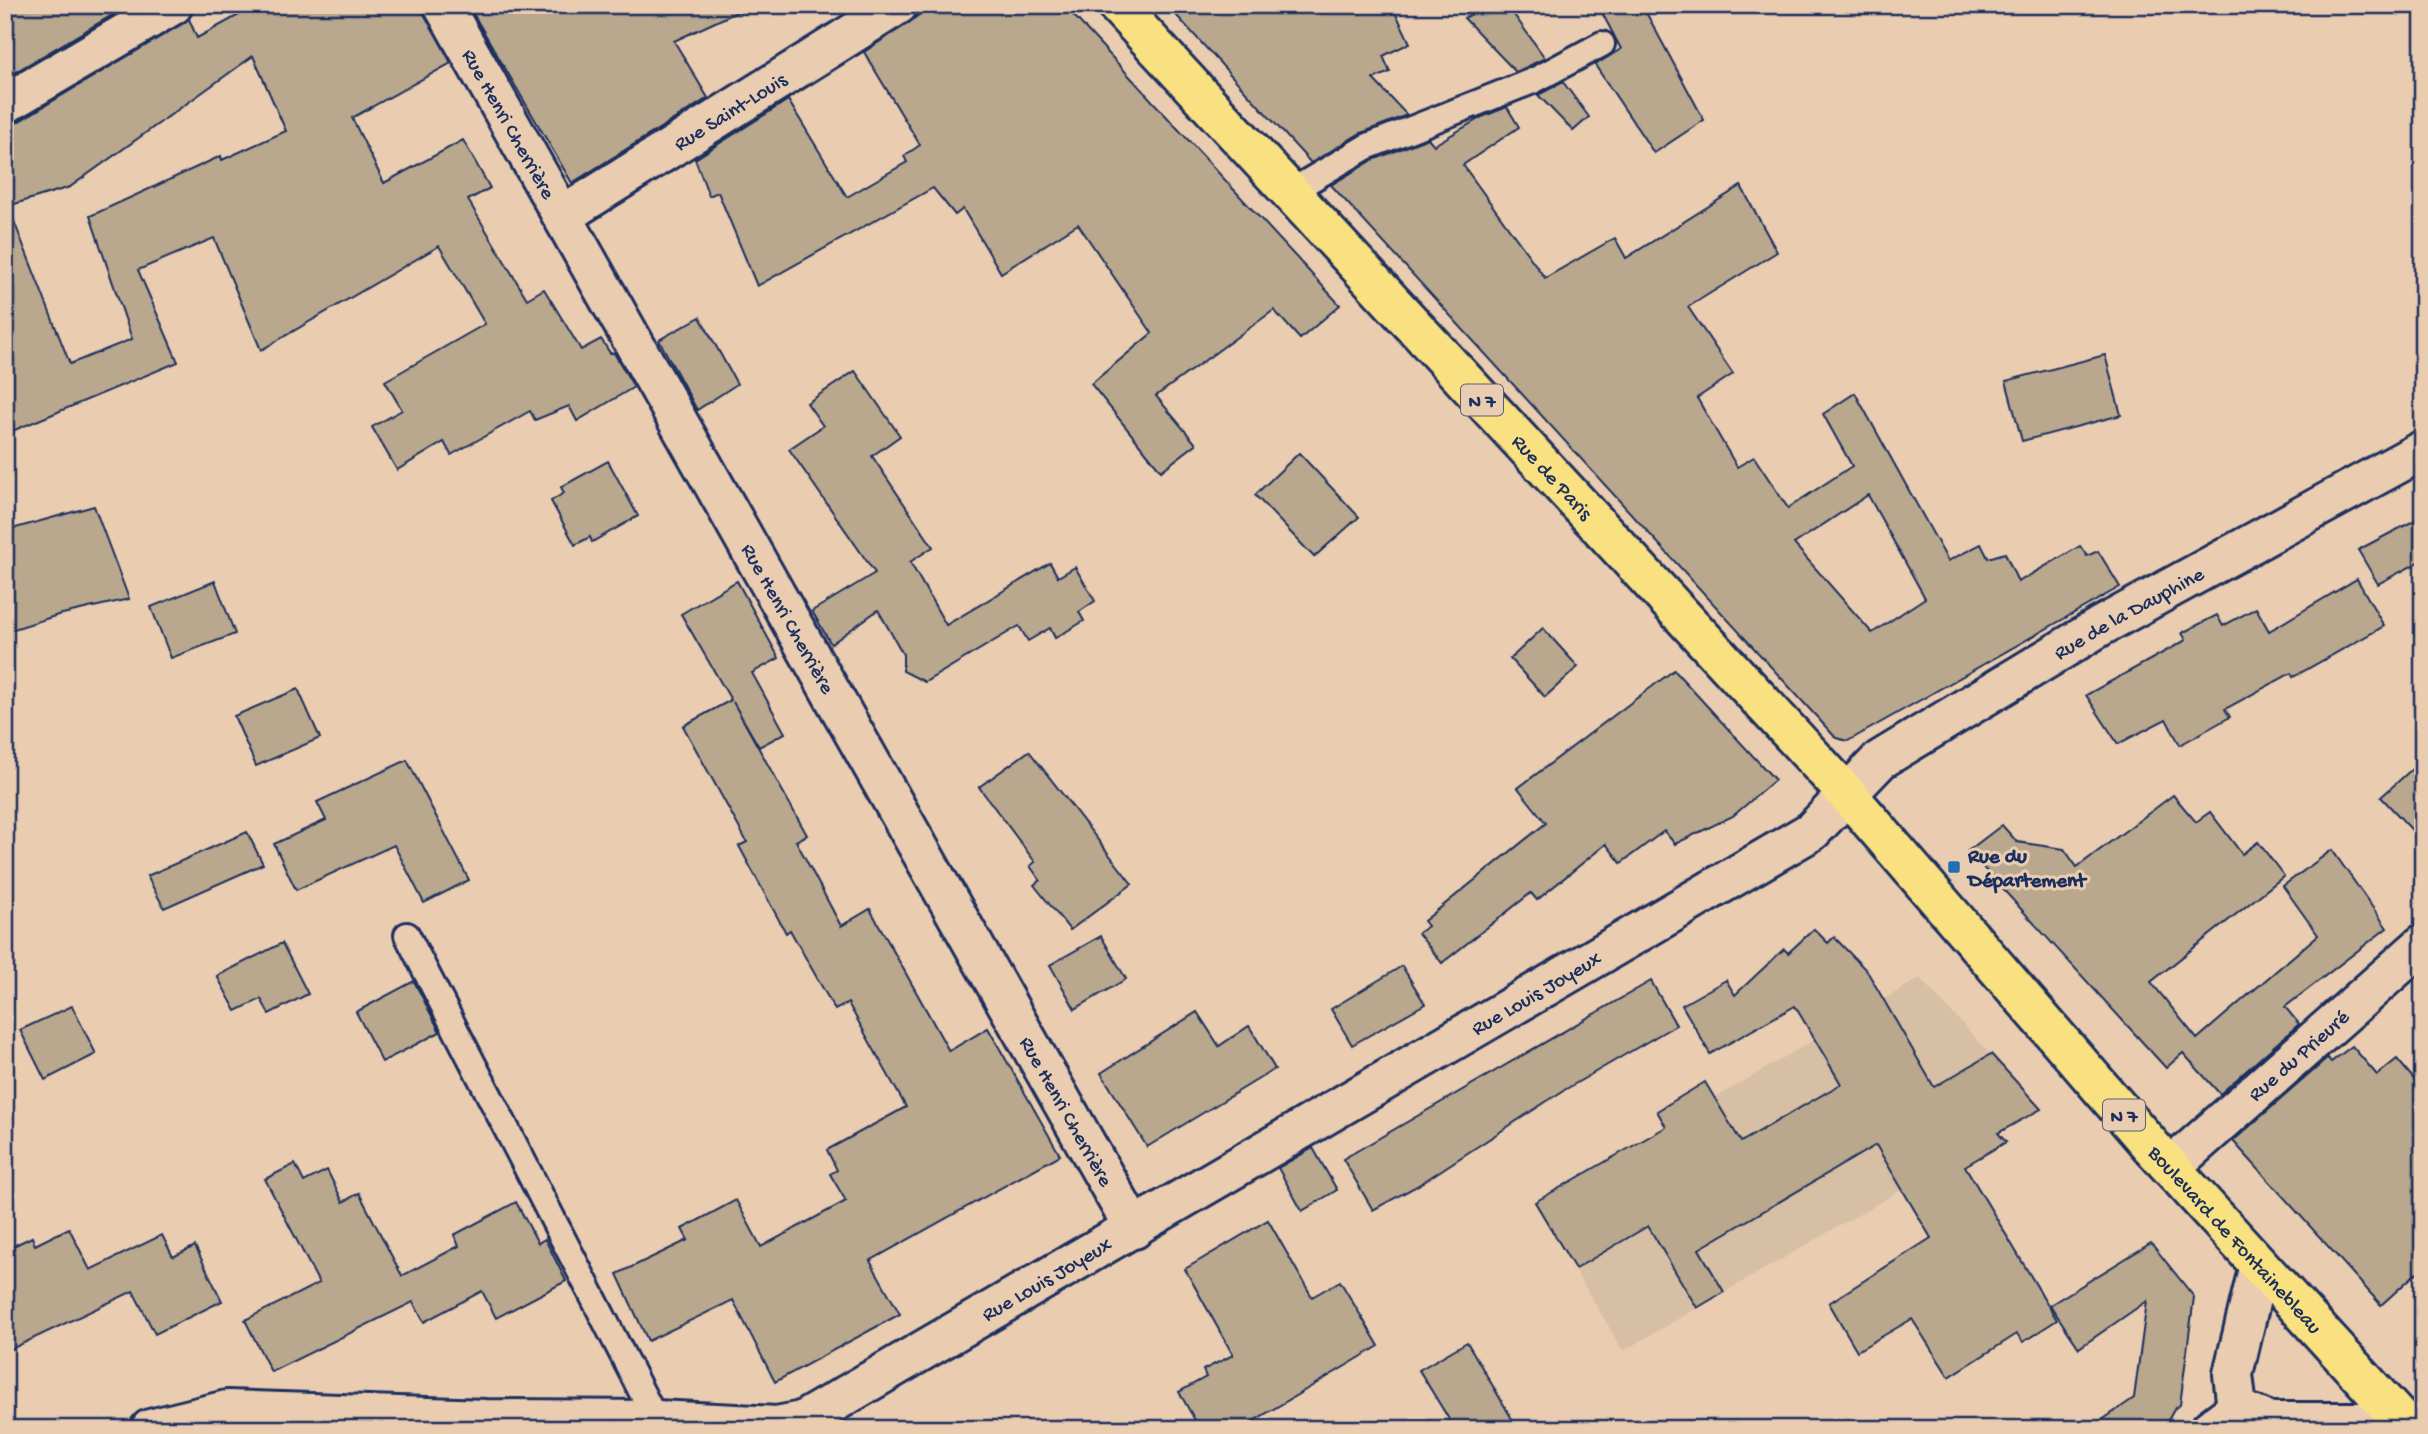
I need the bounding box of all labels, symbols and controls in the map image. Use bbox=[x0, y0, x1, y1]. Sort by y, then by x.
street label: Rue Henri Cherrière bbox=[454, 46, 560, 206]
street label: Rue Saint-Louis bbox=[670, 68, 794, 158]
road number: N 7 bbox=[1461, 384, 1503, 416]
street label: Rue de Paris bbox=[1505, 431, 1597, 528]
street label: Rue Henri Cherrière bbox=[734, 540, 839, 700]
street label: Rue de la Dauphine bbox=[2050, 563, 2210, 668]
place label: Rue du Département bbox=[1966, 846, 2088, 895]
marker: Rue du Département bbox=[1946, 859, 1962, 875]
street label: Rue Louis Joyeux bbox=[1468, 948, 1607, 1043]
street label: Rue du Prieuré bbox=[2245, 1005, 2357, 1109]
street label: Rue Henri Cherrière bbox=[1012, 1033, 1117, 1193]
road number: N 7 bbox=[2103, 1100, 2145, 1130]
street label: Boulevard de Fontainebleau bbox=[2140, 1141, 2326, 1341]
street label: Rue Louis Joyeux bbox=[978, 1234, 1118, 1329]

